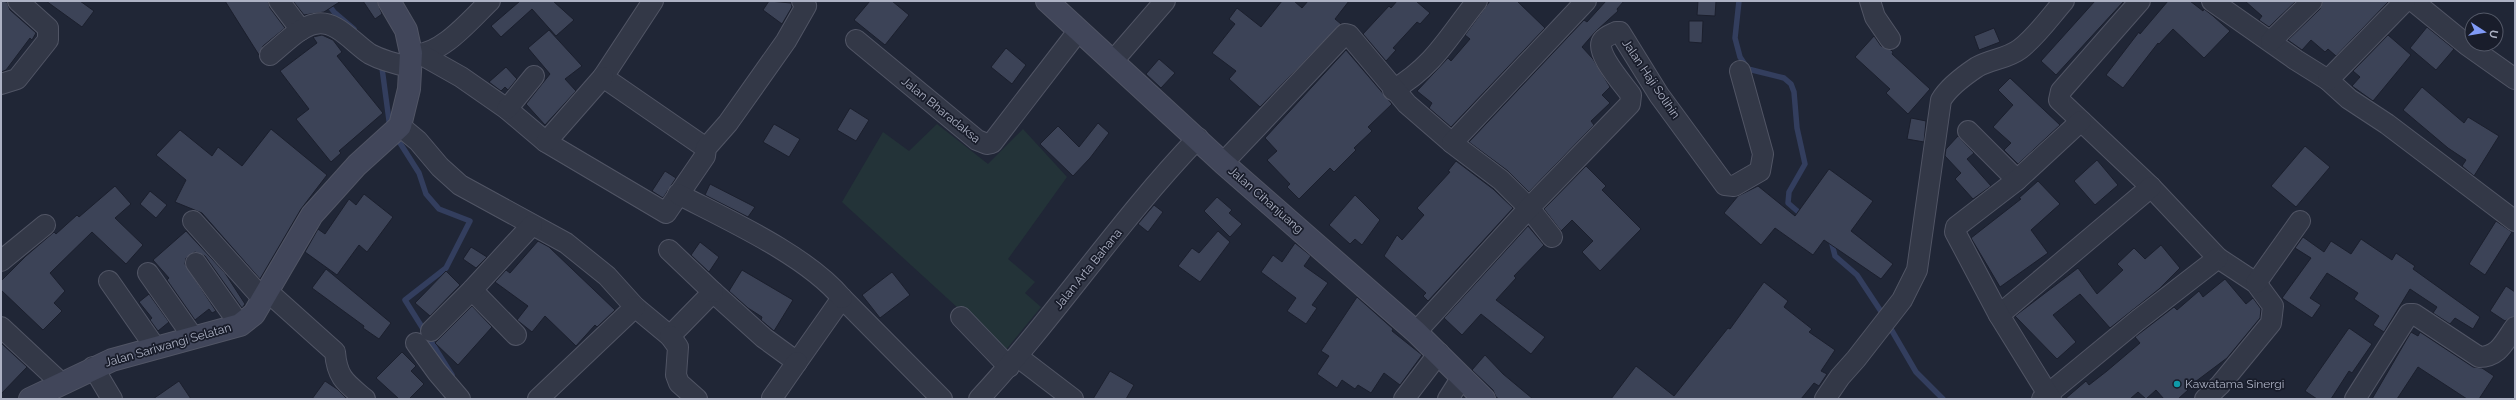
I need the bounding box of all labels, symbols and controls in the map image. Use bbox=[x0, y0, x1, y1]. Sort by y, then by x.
north arrow bbox=[2464, 12, 2504, 52]
text: U bbox=[2486, 29, 2501, 39]
street label: Jalan Haji Solihin bbox=[1619, 37, 1683, 121]
street label: Jalan Bharadaksa bbox=[899, 74, 983, 146]
street label: Jalan Cihanjuang bbox=[1226, 164, 1306, 236]
street label: Jalan Arta Bahana bbox=[1051, 226, 1125, 312]
street label: Jalan Sariwangi Selatan bbox=[103, 320, 233, 370]
place label: Kawatama Sinergi bbox=[2185, 377, 2284, 391]
marker: Kawatama Sinergi bbox=[2172, 379, 2182, 389]

